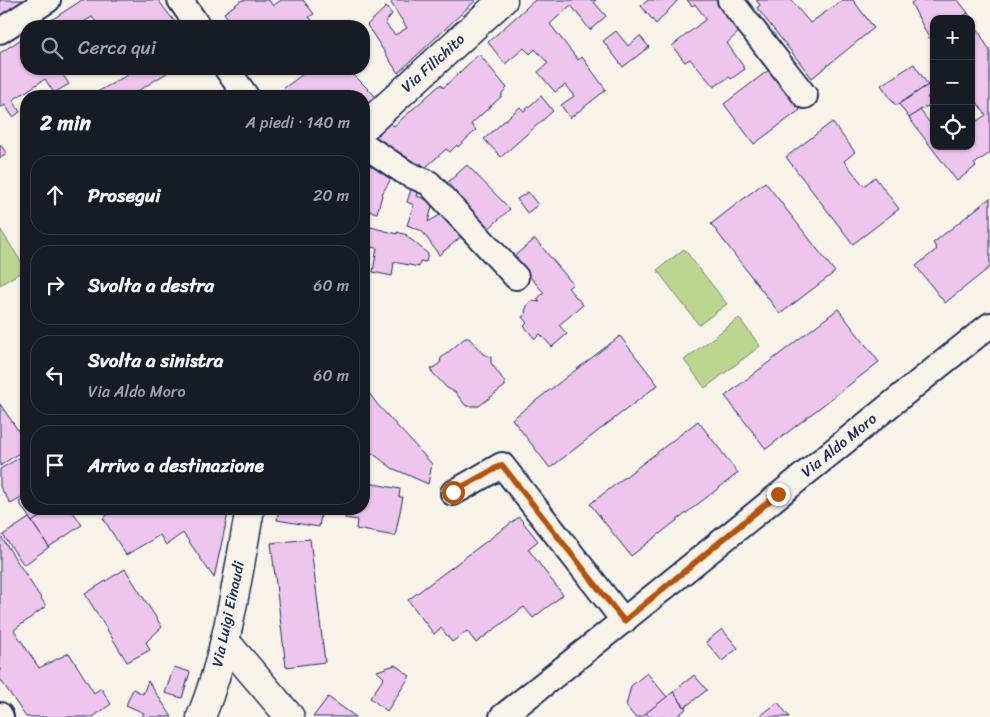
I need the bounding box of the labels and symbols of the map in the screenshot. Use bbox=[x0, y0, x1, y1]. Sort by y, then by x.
street label: Via Filichito bbox=[395, 27, 471, 99]
street label: Via Aldo Moro bbox=[795, 406, 883, 484]
route start bbox=[442, 481, 465, 504]
route end bbox=[767, 483, 790, 506]
street label: Via Luigi Einaudi bbox=[204, 558, 252, 669]

